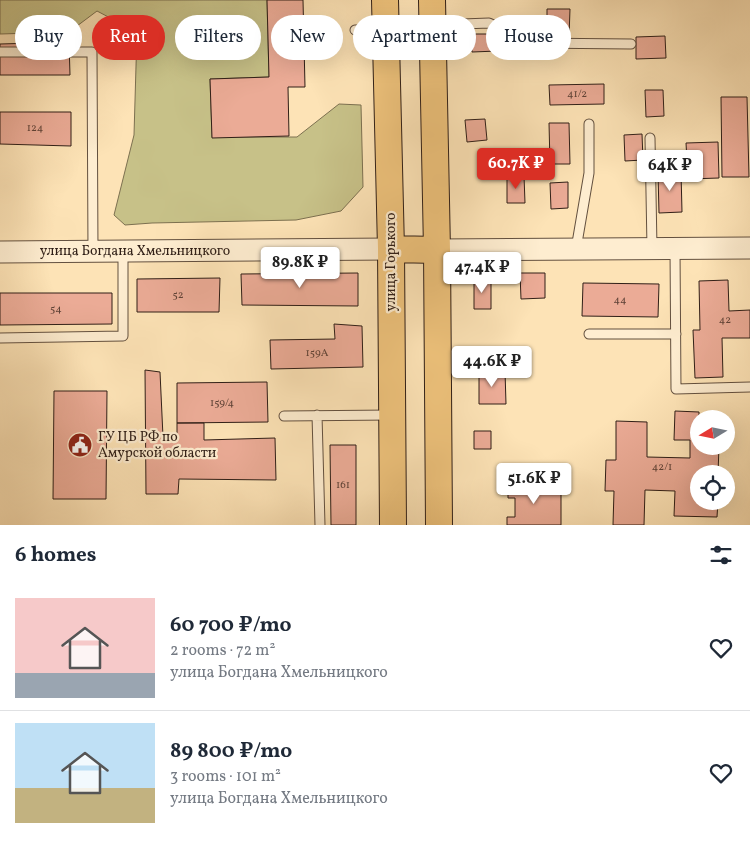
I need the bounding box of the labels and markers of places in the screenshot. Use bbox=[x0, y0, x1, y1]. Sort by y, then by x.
pin: 60.7K ₽ bbox=[470, 148, 562, 190]
pin: 64K ₽ bbox=[635, 150, 705, 192]
pin: 89.8K ₽ bbox=[254, 246, 346, 289]
pin: 47.4K ₽ bbox=[436, 252, 528, 294]
pin: 44.6K ₽ bbox=[446, 346, 538, 388]
place label: ГУ ЦБ РФ по Амурской области bbox=[98, 428, 217, 463]
public building icon: ГУ ЦБ РФ по Амурской области bbox=[67, 432, 93, 458]
pin: 51.6K ₽ bbox=[488, 462, 580, 505]

